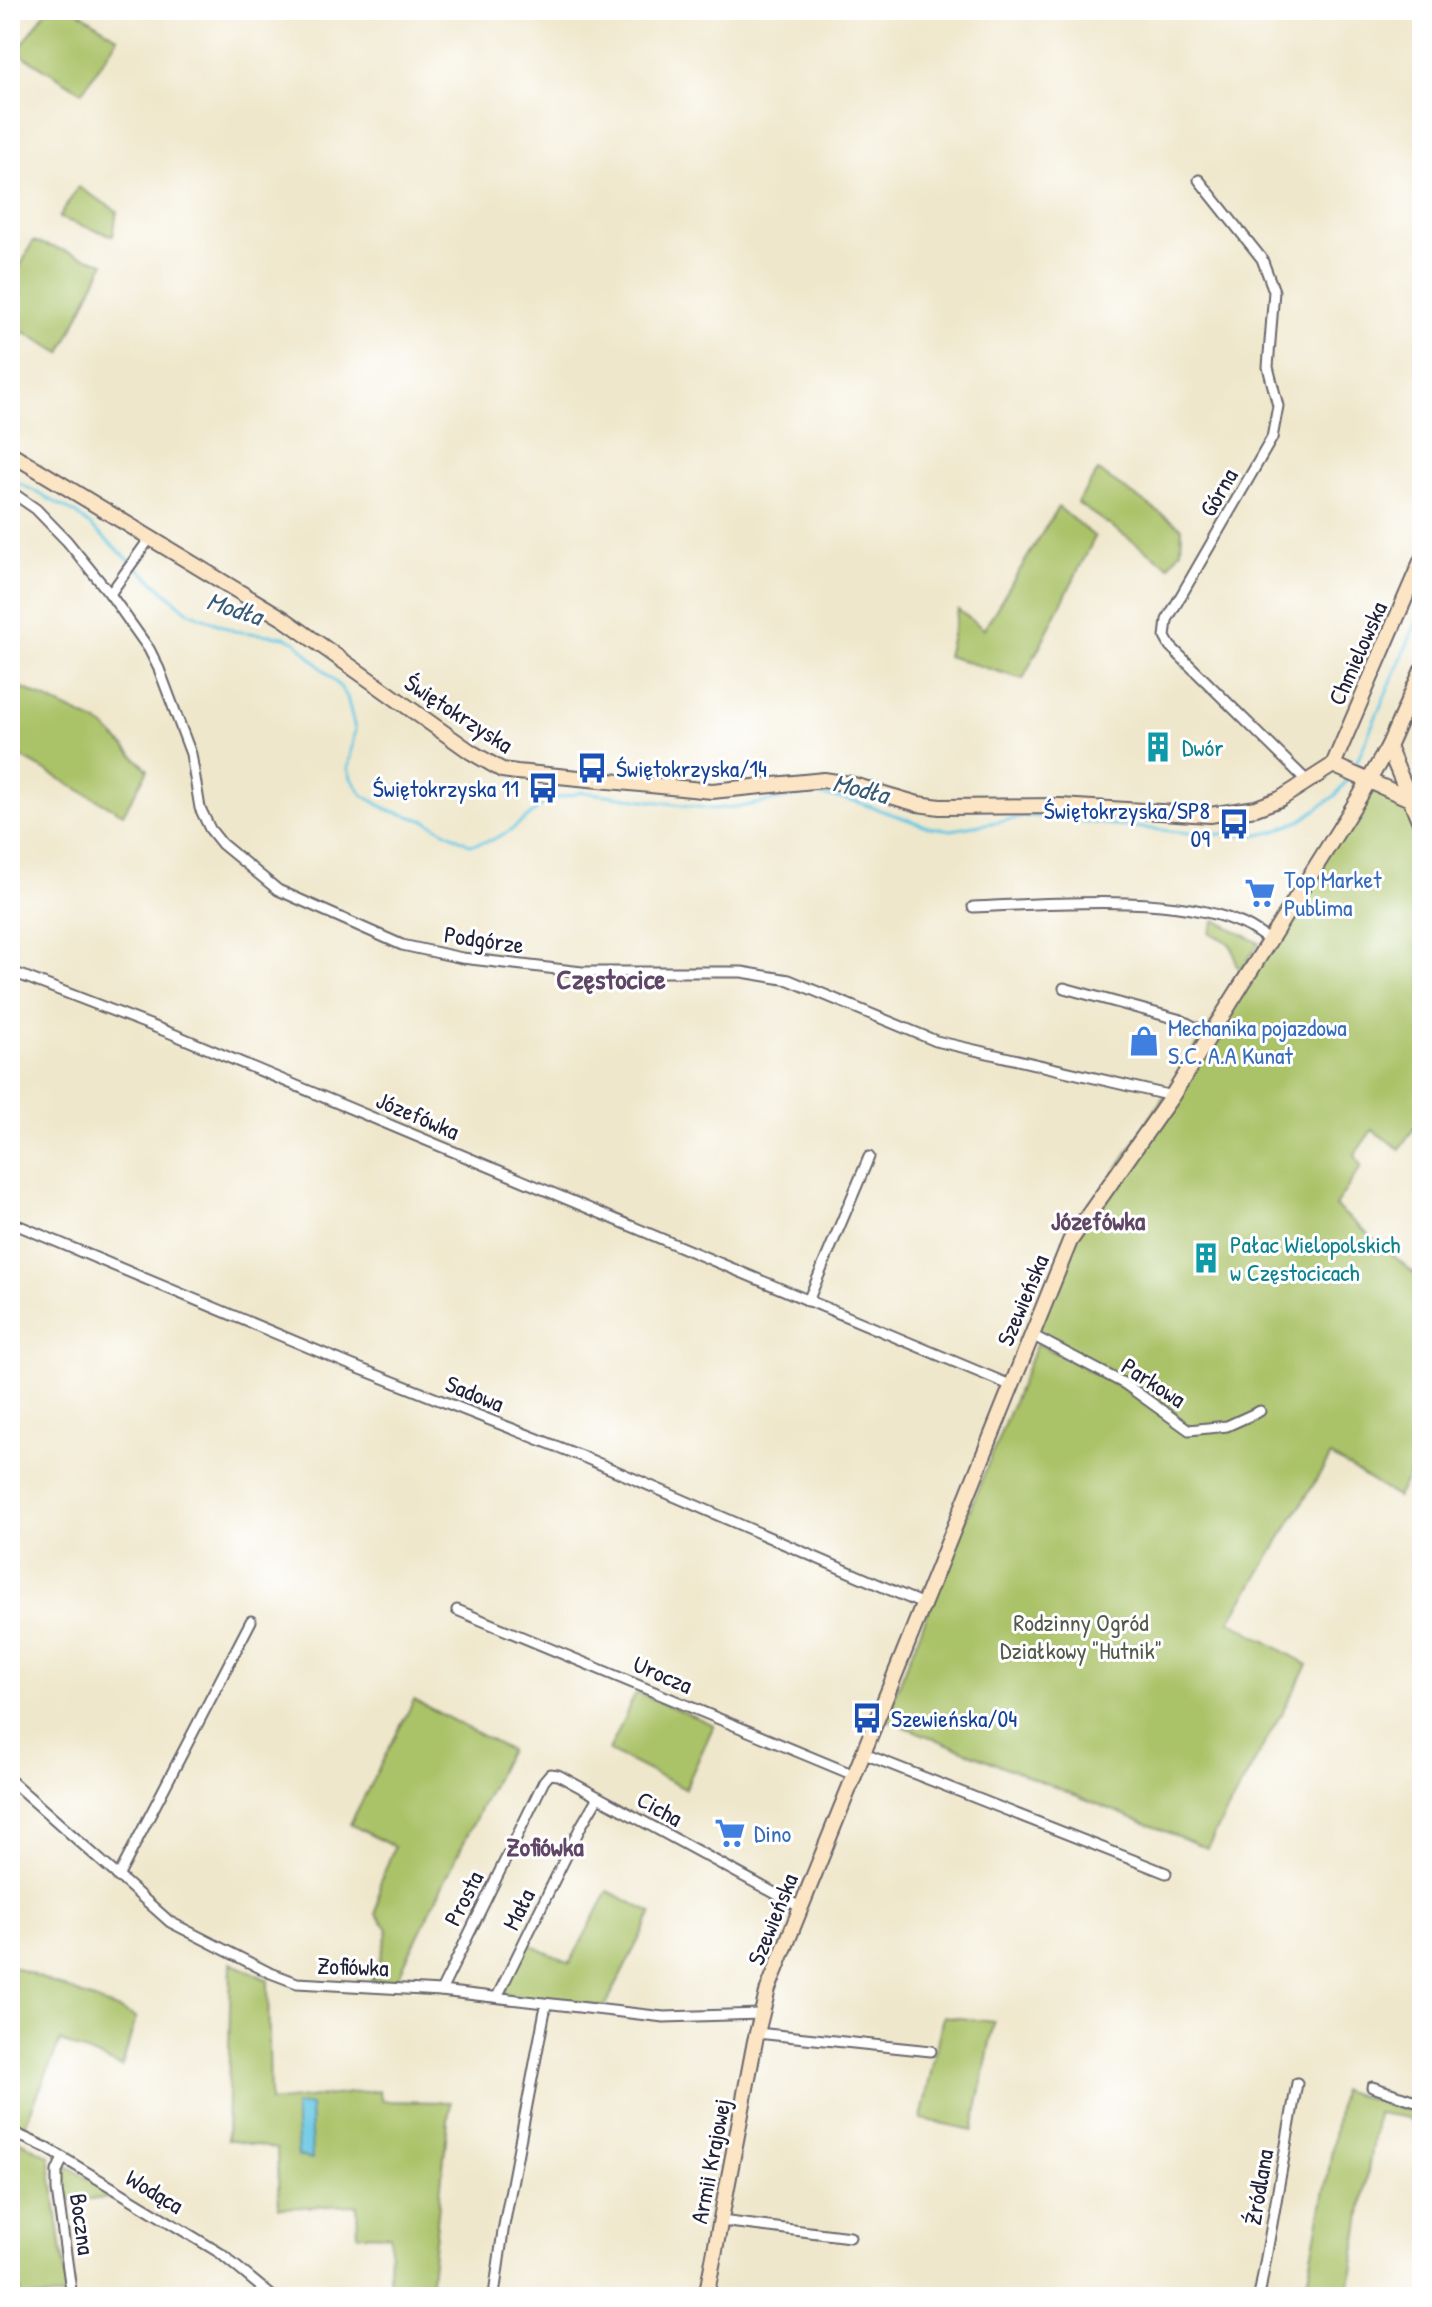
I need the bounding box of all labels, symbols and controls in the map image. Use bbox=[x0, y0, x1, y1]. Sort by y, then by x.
street label: Górna bbox=[1191, 462, 1245, 522]
water label: Modła bbox=[203, 583, 270, 634]
street label: Chmielowska bbox=[1320, 596, 1394, 710]
street label: Świętokrzyska bbox=[399, 666, 519, 760]
building icon: Dwór bbox=[1141, 730, 1175, 764]
place label: Dwór bbox=[1182, 731, 1223, 763]
bus stop icon: Świętokrzyska/14 bbox=[575, 751, 609, 785]
place label: Świętokrzyska/14 bbox=[616, 752, 767, 784]
water label: Modła bbox=[830, 764, 895, 812]
bus stop icon: Świętokrzyska 11 bbox=[526, 771, 560, 805]
place label: Świętokrzyska 11 bbox=[373, 772, 519, 804]
place label: Świętokrzyska/SP8 09 bbox=[1044, 794, 1210, 854]
bus stop icon: Świętokrzyska/SP8 09 bbox=[1217, 807, 1251, 841]
place label: Top Market Publima bbox=[1284, 863, 1382, 923]
supermarket icon: Top Market Publima bbox=[1243, 876, 1277, 910]
street label: Podgórze bbox=[442, 918, 526, 960]
district label: Częstocice bbox=[556, 960, 667, 998]
place label: Mechanika pojazdowa S.C. A.A Kunat bbox=[1168, 1011, 1347, 1071]
shop icon: Mechanika pojazdowa S.C. A.A Kunat bbox=[1127, 1024, 1161, 1058]
street label: Józefówka bbox=[372, 1083, 464, 1147]
district label: Józefówka bbox=[1051, 1203, 1146, 1238]
place label: Pałac Wielopolskich w Częstocicach bbox=[1230, 1228, 1400, 1288]
building icon: Pałac Wielopolskich w Częstocicach bbox=[1189, 1241, 1223, 1275]
street label: Szewieńska bbox=[988, 1249, 1056, 1351]
street label: Parkowa bbox=[1116, 1349, 1192, 1415]
street label: Sadowa bbox=[441, 1367, 509, 1419]
park label: Rodzinny Ogród Działkowy "Hutnik" bbox=[1000, 1606, 1162, 1666]
street label: Urocza bbox=[629, 1647, 697, 1701]
bus stop icon: Szewieńska/04 bbox=[850, 1701, 884, 1735]
place label: Szewieńska/04 bbox=[891, 1702, 1017, 1734]
street label: Cicha bbox=[632, 1783, 688, 1833]
supermarket icon: Dino bbox=[713, 1816, 747, 1850]
place label: Dino bbox=[754, 1817, 792, 1849]
district label: Zofiówka bbox=[506, 1829, 585, 1864]
street label: Prosta bbox=[436, 1865, 490, 1931]
street label: Szewieńska bbox=[739, 1868, 805, 1970]
street label: Mała bbox=[494, 1883, 542, 1935]
street label: Zofiówka bbox=[317, 1949, 389, 1983]
street label: Armii Krajowej bbox=[682, 2096, 738, 2226]
street label: Źródlana bbox=[1236, 2147, 1280, 2227]
street label: Wodąca bbox=[120, 2161, 190, 2221]
street label: Boczna bbox=[63, 2191, 103, 2257]

